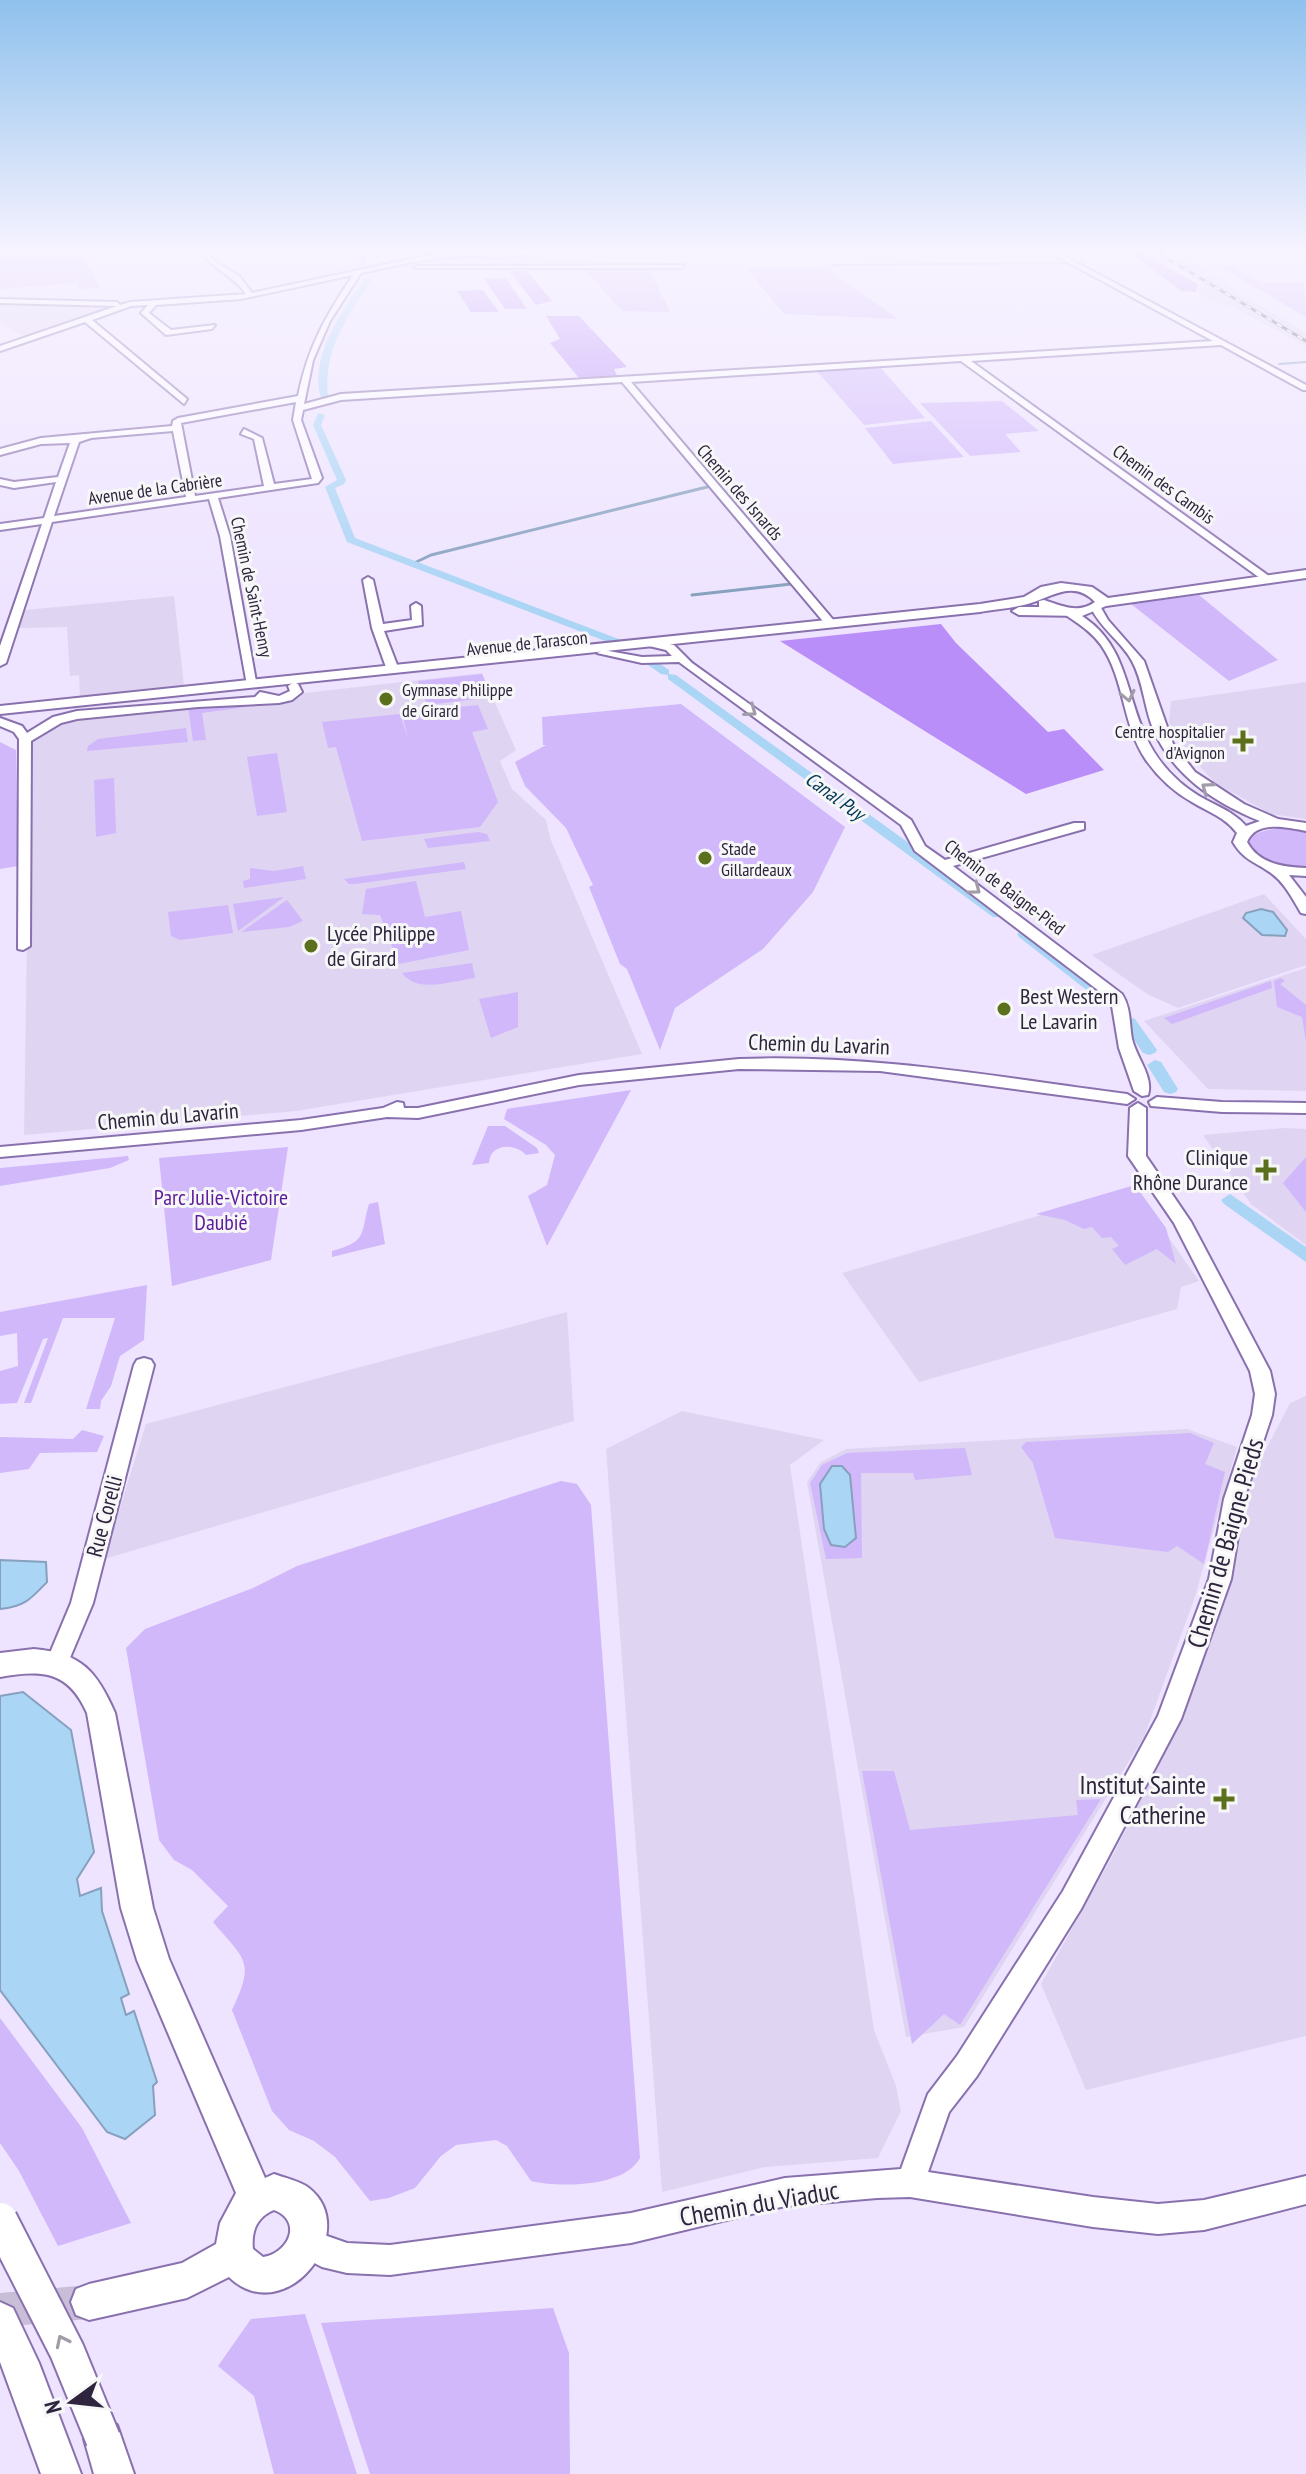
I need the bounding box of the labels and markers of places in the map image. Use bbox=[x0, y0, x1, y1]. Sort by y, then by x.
place label: Gymnase Philippe de Girard bbox=[402, 678, 513, 722]
marker: Gymnase Philippe de Girard bbox=[377, 690, 395, 708]
place label: Centre hospitalier d'Avignon bbox=[1115, 720, 1225, 764]
marker: Centre hospitalier d'Avignon bbox=[1232, 730, 1254, 752]
place label: Stade Gillardeaux bbox=[721, 837, 793, 881]
marker: Stade Gillardeaux bbox=[696, 849, 714, 867]
place label: Lycée Philippe de Girard bbox=[327, 919, 435, 972]
marker: Lycée Philippe de Girard bbox=[302, 937, 320, 955]
place label: Best Western Le Lavarin bbox=[1020, 982, 1118, 1035]
marker: Best Western Le Lavarin bbox=[995, 1000, 1013, 1018]
place label: Clinique Rhône Durance bbox=[1133, 1143, 1248, 1196]
marker: Clinique Rhône Durance bbox=[1255, 1159, 1277, 1181]
place label: Institut Sainte Catherine bbox=[1080, 1768, 1206, 1831]
marker: Institut Sainte Catherine bbox=[1213, 1788, 1235, 1810]

